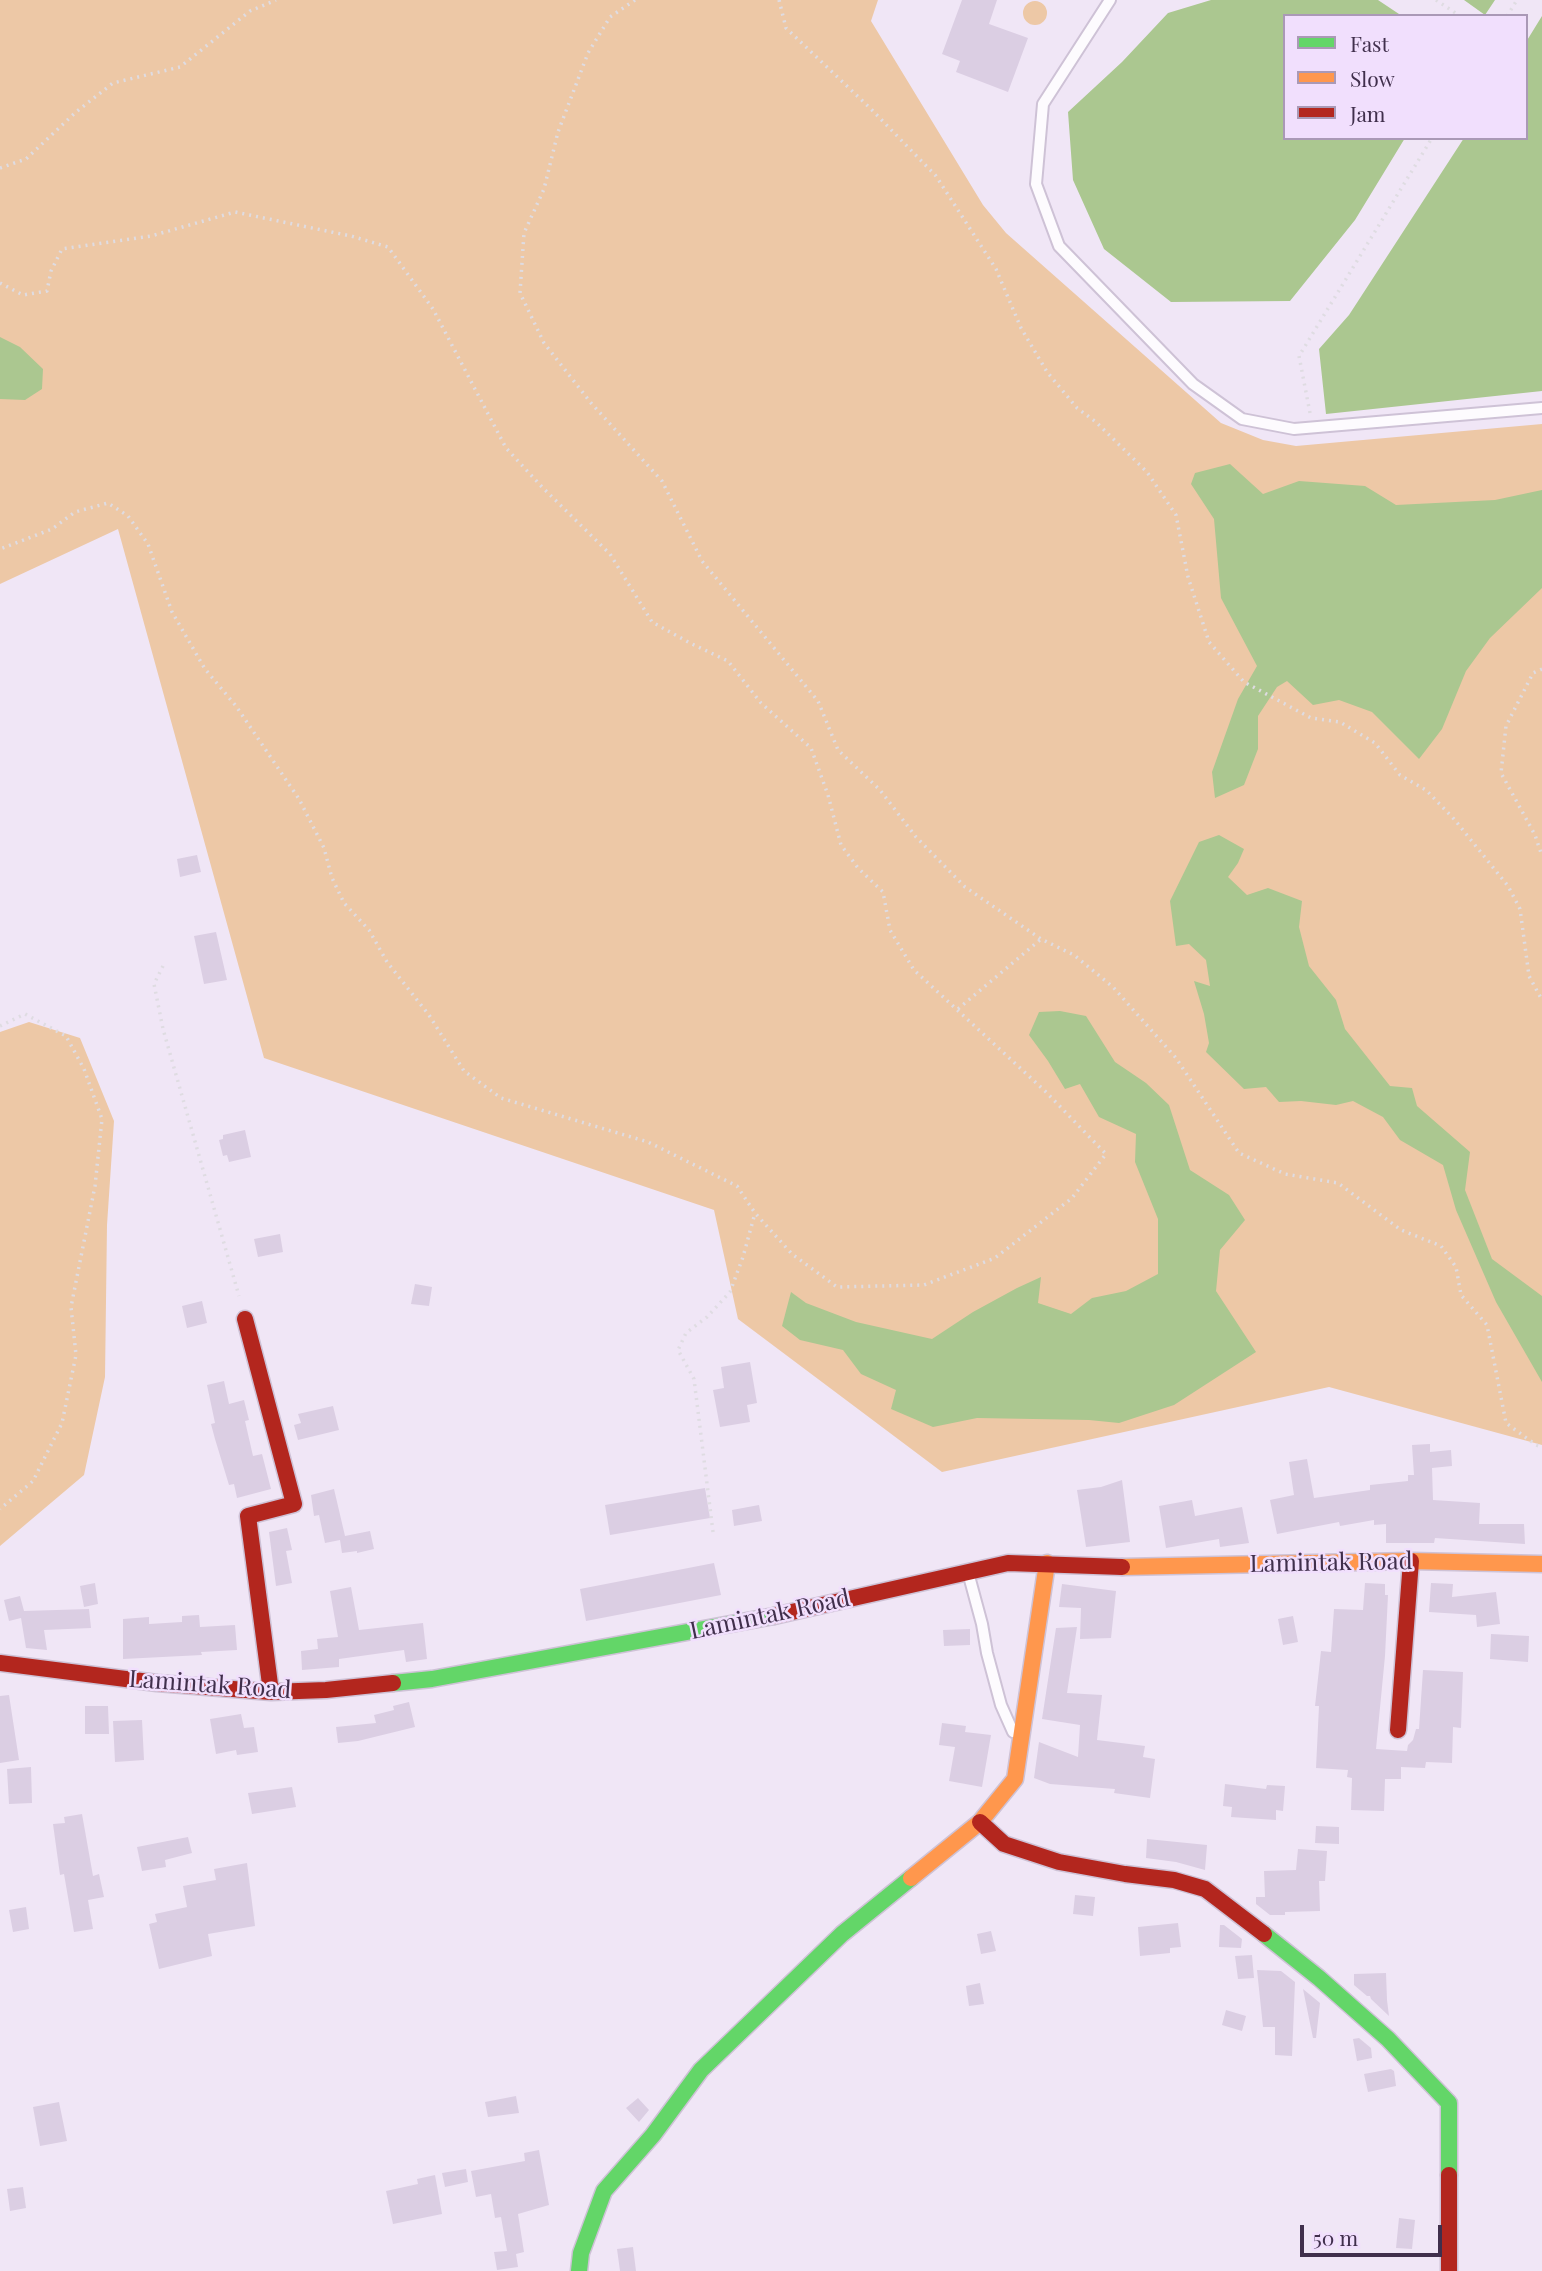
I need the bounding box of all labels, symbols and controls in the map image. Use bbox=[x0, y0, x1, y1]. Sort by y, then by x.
legend bbox=[1283, 14, 1528, 140]
text: Fast bbox=[1350, 29, 1389, 57]
text: Slow bbox=[1350, 64, 1395, 92]
text: Jam bbox=[1350, 99, 1386, 127]
street label: Lamintak Road bbox=[1249, 1547, 1413, 1579]
street label: Lamintak Road bbox=[687, 1584, 853, 1646]
street label: Lamintak Road bbox=[128, 1665, 292, 1705]
scale bar bbox=[1304, 2212, 1446, 2256]
text: 50 m bbox=[1313, 2223, 1358, 2251]

